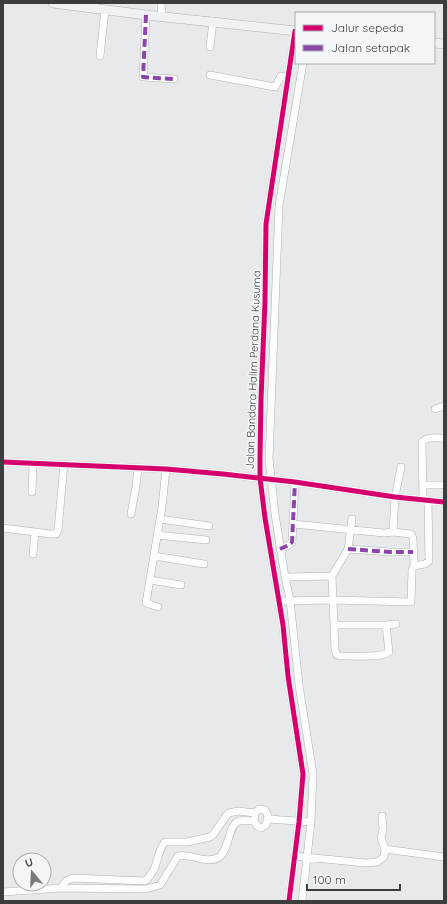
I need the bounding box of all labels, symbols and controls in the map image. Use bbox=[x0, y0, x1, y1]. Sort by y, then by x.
legend bbox=[295, 12, 435, 64]
text: Jalur sepeda bbox=[331, 20, 404, 35]
text: Jalan setapak bbox=[331, 40, 410, 55]
street label: Jalan Bandara Halim Perdana Kusuma bbox=[243, 270, 263, 470]
north arrow bbox=[12, 852, 52, 892]
text: U bbox=[23, 855, 35, 870]
scale bar bbox=[307, 866, 400, 892]
text: 100 m bbox=[313, 872, 346, 887]

